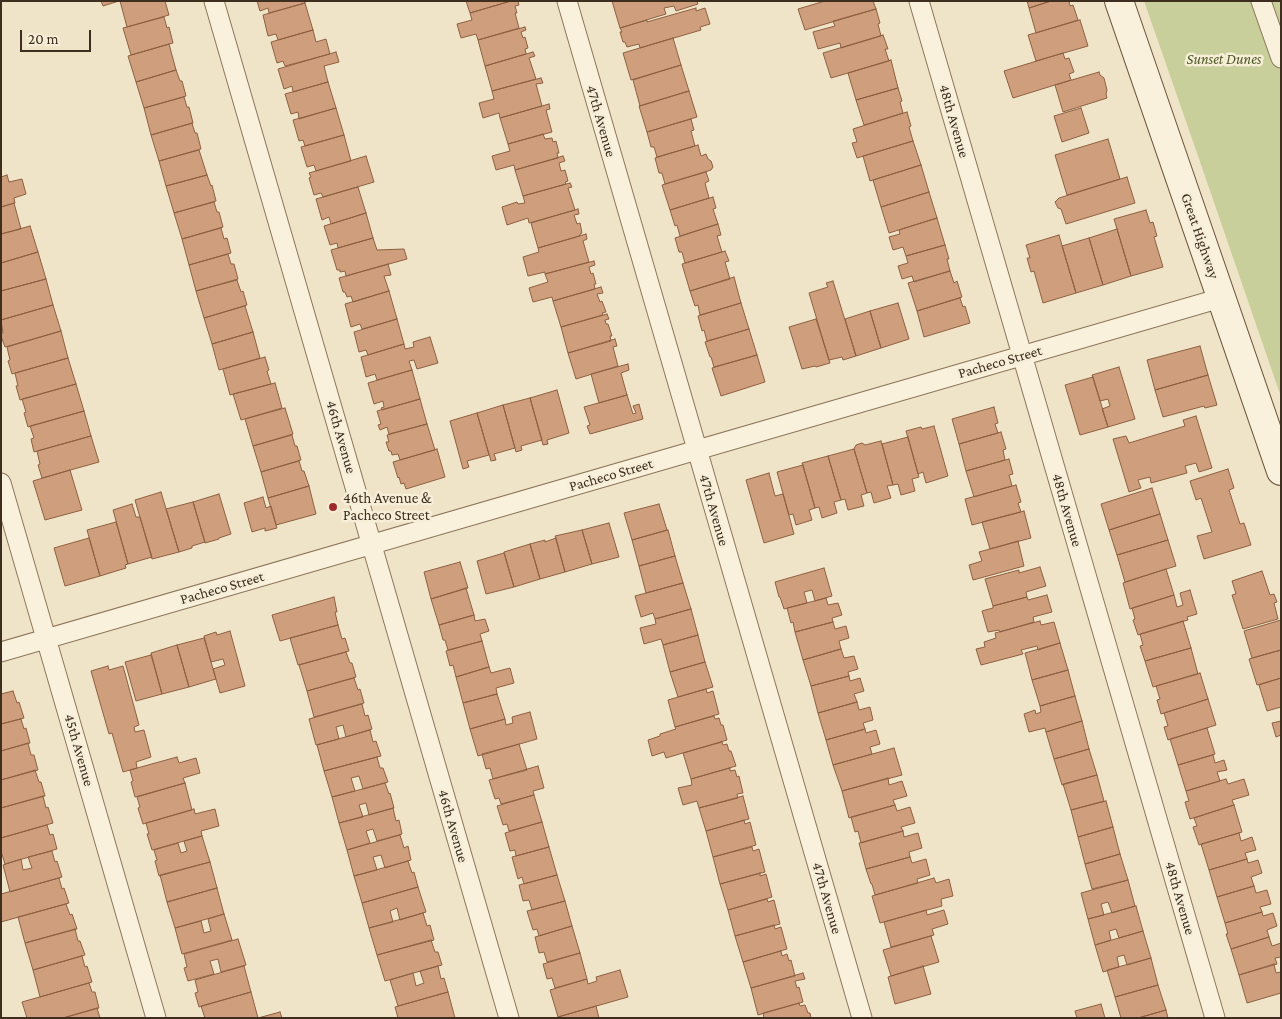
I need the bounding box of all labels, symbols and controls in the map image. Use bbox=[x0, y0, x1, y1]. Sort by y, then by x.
scale bar bbox=[22, 20, 94, 52]
text: 20 m bbox=[28, 31, 59, 47]
park label: Sunset Dunes bbox=[1187, 50, 1261, 68]
street label: 48th Avenue bbox=[935, 82, 973, 160]
street label: 47th Avenue bbox=[582, 83, 620, 159]
street label: Great Highway bbox=[1177, 191, 1223, 281]
street label: Pacheco Street bbox=[956, 341, 1044, 383]
street label: 46th Avenue bbox=[322, 398, 360, 476]
street label: Pacheco Street bbox=[567, 454, 655, 496]
street label: 48th Avenue bbox=[1048, 471, 1086, 549]
street label: 47th Avenue bbox=[695, 472, 733, 548]
place label: 46th Avenue & Pacheco Street bbox=[343, 489, 431, 524]
marker: 46th Avenue & Pacheco Street bbox=[327, 501, 339, 513]
street label: Pacheco Street bbox=[178, 567, 266, 609]
street label: 45th Avenue bbox=[60, 712, 98, 788]
street label: 46th Avenue bbox=[434, 787, 472, 865]
street label: 48th Avenue bbox=[1161, 859, 1199, 937]
street label: 47th Avenue bbox=[808, 860, 846, 936]

